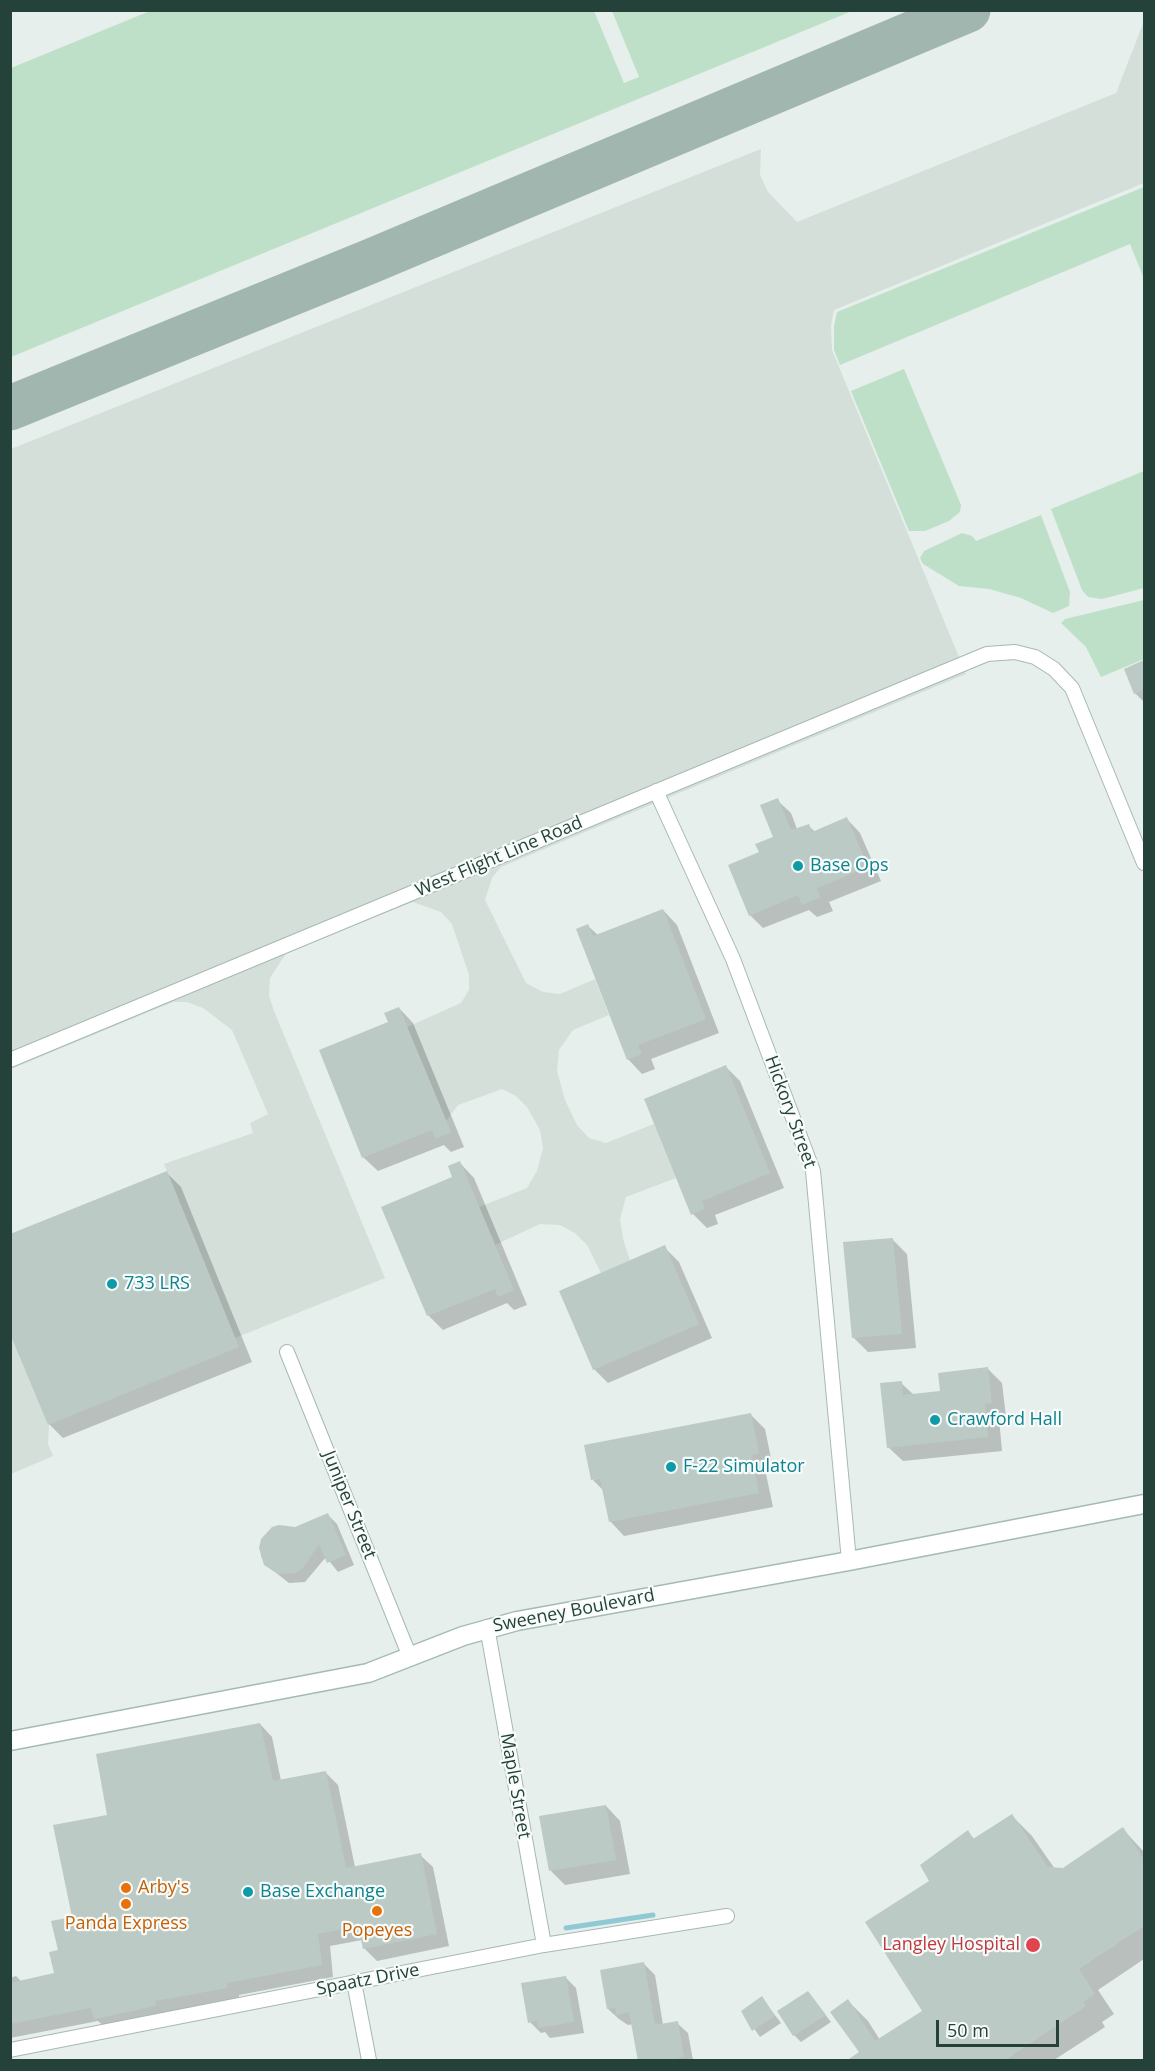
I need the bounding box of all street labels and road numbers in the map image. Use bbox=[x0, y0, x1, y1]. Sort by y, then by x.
street label: West Flight Line Road bbox=[412, 812, 586, 902]
street label: Hickory Street bbox=[760, 1053, 820, 1171]
street label: Juniper Street bbox=[317, 1448, 381, 1562]
street label: Sweeney Boulevard bbox=[491, 1585, 657, 1637]
street label: Maple Street bbox=[495, 1732, 535, 1840]
street label: Spaatz Drive bbox=[315, 1959, 421, 2001]

